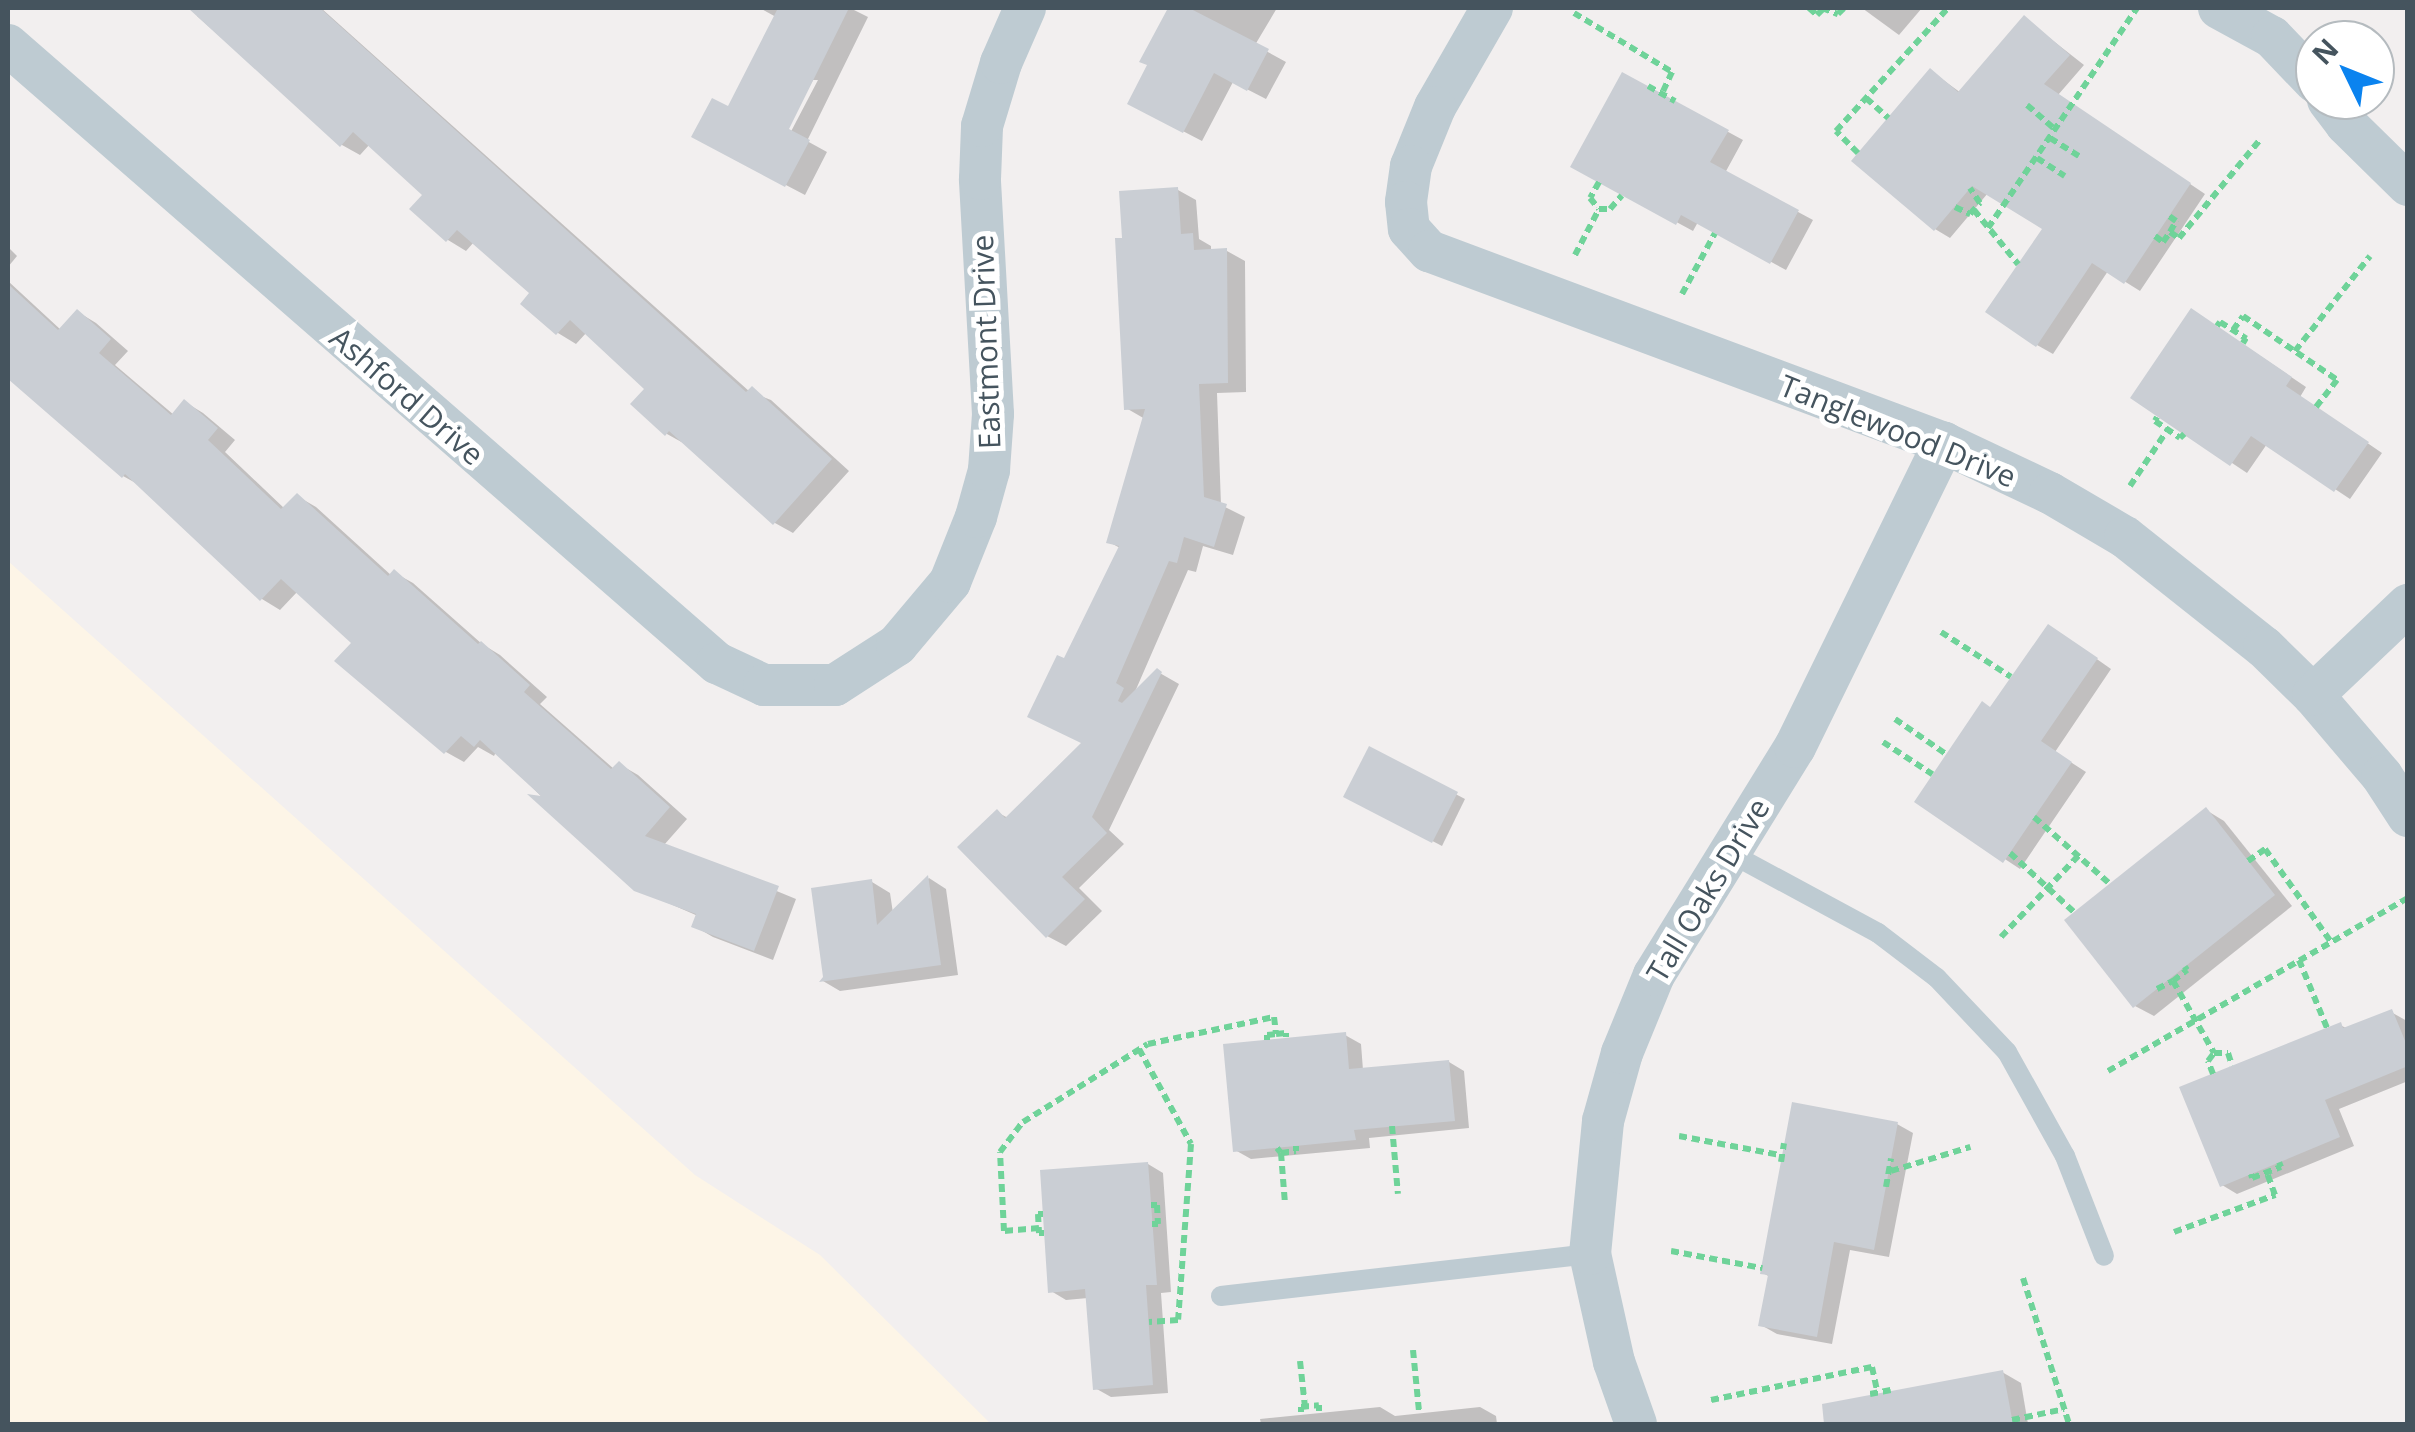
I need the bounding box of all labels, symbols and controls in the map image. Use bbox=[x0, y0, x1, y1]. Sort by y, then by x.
north arrow bbox=[2295, 20, 2395, 120]
text: N bbox=[2303, 30, 2346, 72]
street label: Eastmont Drive bbox=[964, 234, 1008, 450]
street label: Ashford Drive bbox=[323, 320, 491, 472]
street label: Tanglewood Drive bbox=[1775, 367, 2021, 495]
street label: Tall Oaks Drive bbox=[1639, 792, 1777, 988]

